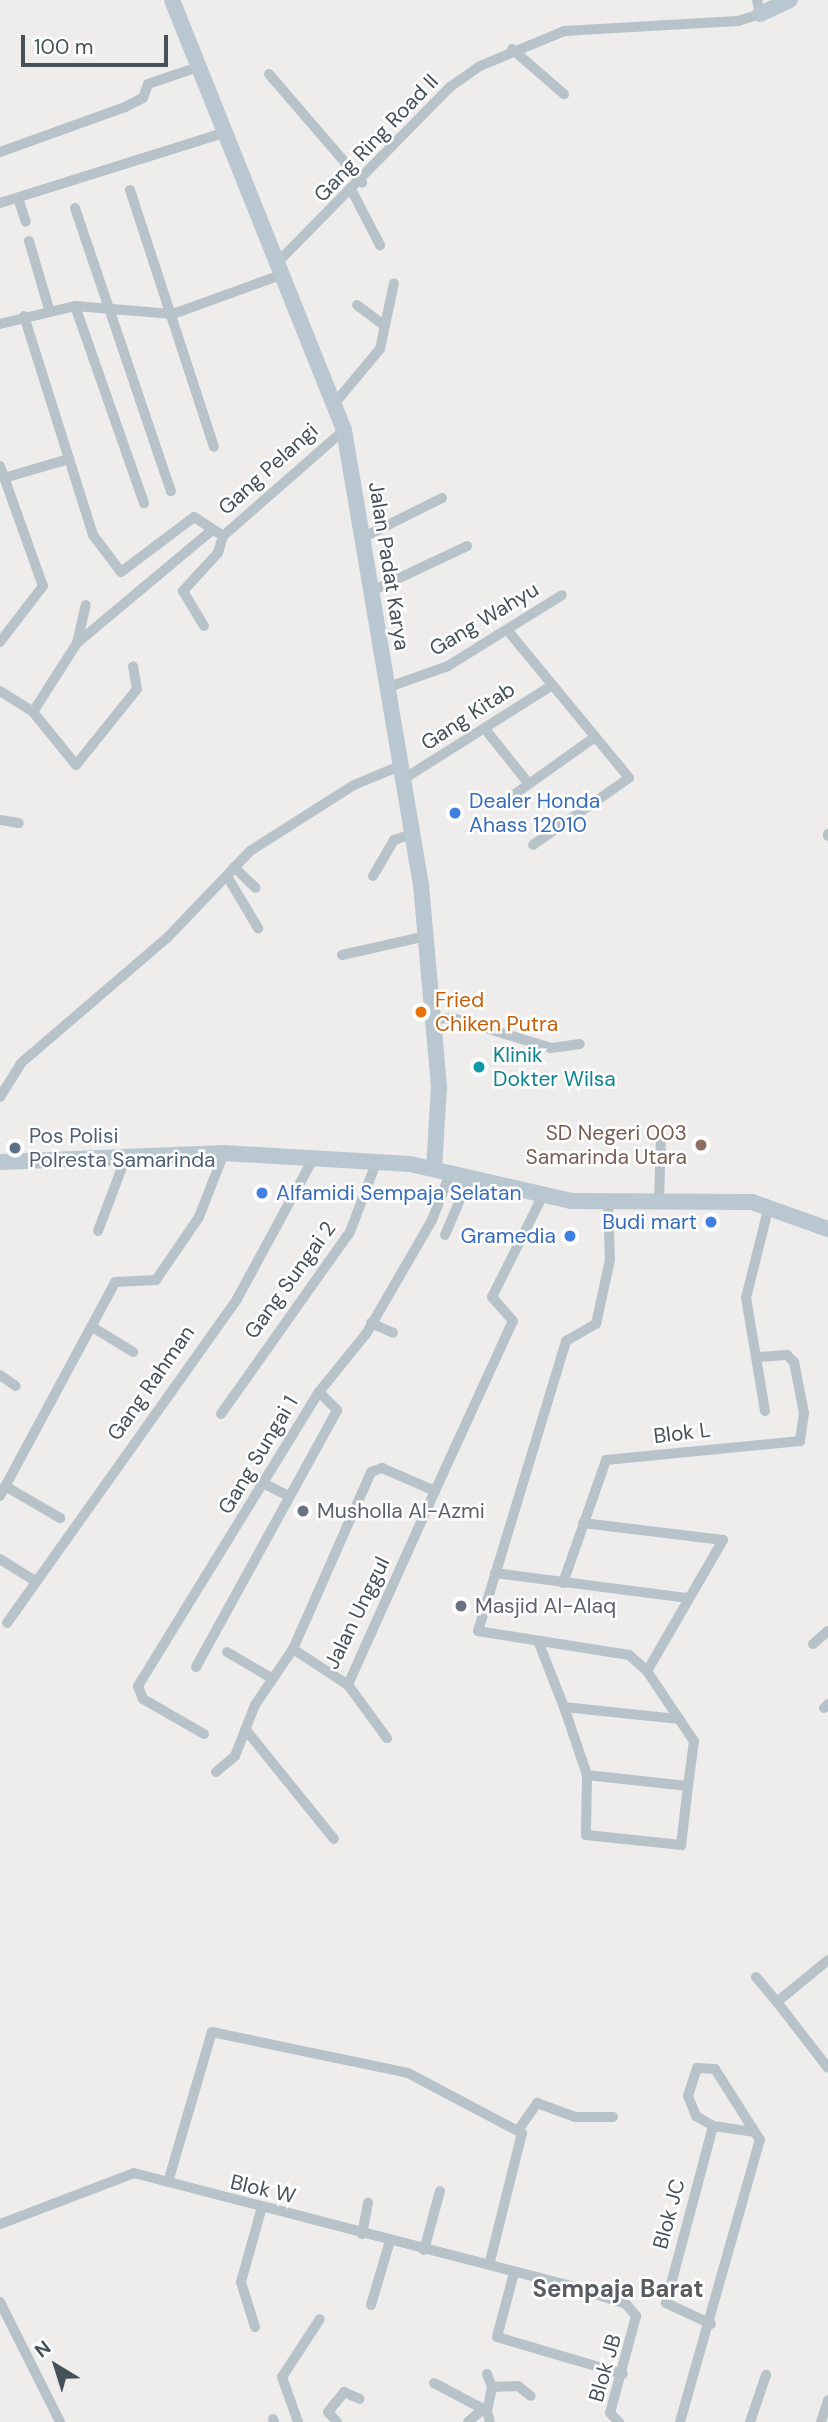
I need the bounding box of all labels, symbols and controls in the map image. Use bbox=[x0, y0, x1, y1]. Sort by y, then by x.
scale bar bbox=[24, 21, 172, 65]
text: 100 m bbox=[34, 33, 94, 61]
street label: Gang Ring Road II bbox=[309, 69, 443, 207]
street label: Gang Pelangi bbox=[213, 418, 323, 520]
street label: Jalan Padat Karya bbox=[363, 480, 415, 652]
street label: Gang Wahyu bbox=[425, 577, 543, 661]
street label: Gang Kitab bbox=[416, 676, 520, 756]
place label: Dealer Honda Ahass 12010 bbox=[469, 788, 600, 838]
marker: Dealer Honda Ahass 12010 bbox=[447, 805, 463, 821]
place label: Fried Chiken Putra bbox=[435, 987, 558, 1037]
marker: Fried Chiken Putra bbox=[413, 1004, 429, 1020]
place label: Klinik Dokter Wilsa bbox=[493, 1042, 616, 1092]
marker: Klinik Dokter Wilsa bbox=[471, 1059, 487, 1075]
place label: SD Negeri 003 Samarinda Utara bbox=[526, 1120, 687, 1170]
place label: Pos Polisi Polresta Samarinda bbox=[29, 1123, 216, 1173]
marker: SD Negeri 003 Samarinda Utara bbox=[693, 1137, 709, 1153]
marker: Pos Polisi Polresta Samarinda bbox=[7, 1140, 23, 1156]
place label: Alfamidi Sempaja Selatan bbox=[276, 1180, 521, 1206]
marker: Alfamidi Sempaja Selatan bbox=[254, 1185, 270, 1201]
place label: Budi mart bbox=[602, 1209, 697, 1235]
marker: Budi mart bbox=[703, 1214, 719, 1230]
street label: Gang Sungai 2 bbox=[239, 1216, 341, 1344]
place label: Gramedia bbox=[461, 1223, 556, 1249]
marker: Gramedia bbox=[562, 1228, 578, 1244]
street label: Gang Rahman bbox=[102, 1321, 200, 1445]
street label: Gang Sungai 1 bbox=[213, 1391, 303, 1519]
street label: Blok L bbox=[652, 1417, 712, 1449]
place label: Musholla Al-Azmi bbox=[317, 1498, 485, 1524]
marker: Musholla Al-Azmi bbox=[295, 1503, 311, 1519]
street label: Jalan Unggul bbox=[319, 1553, 395, 1673]
place label: Masjid Al-Alaq bbox=[475, 1593, 616, 1619]
marker: Masjid Al-Alaq bbox=[453, 1598, 469, 1614]
street label: Blok W bbox=[228, 2169, 298, 2209]
street label: Blok JC bbox=[648, 2176, 690, 2252]
district label: Sempaja Barat bbox=[532, 2275, 704, 2303]
north arrow bbox=[21, 2331, 91, 2401]
street label: Blok JB bbox=[583, 2331, 627, 2405]
text: N bbox=[30, 2335, 56, 2363]

